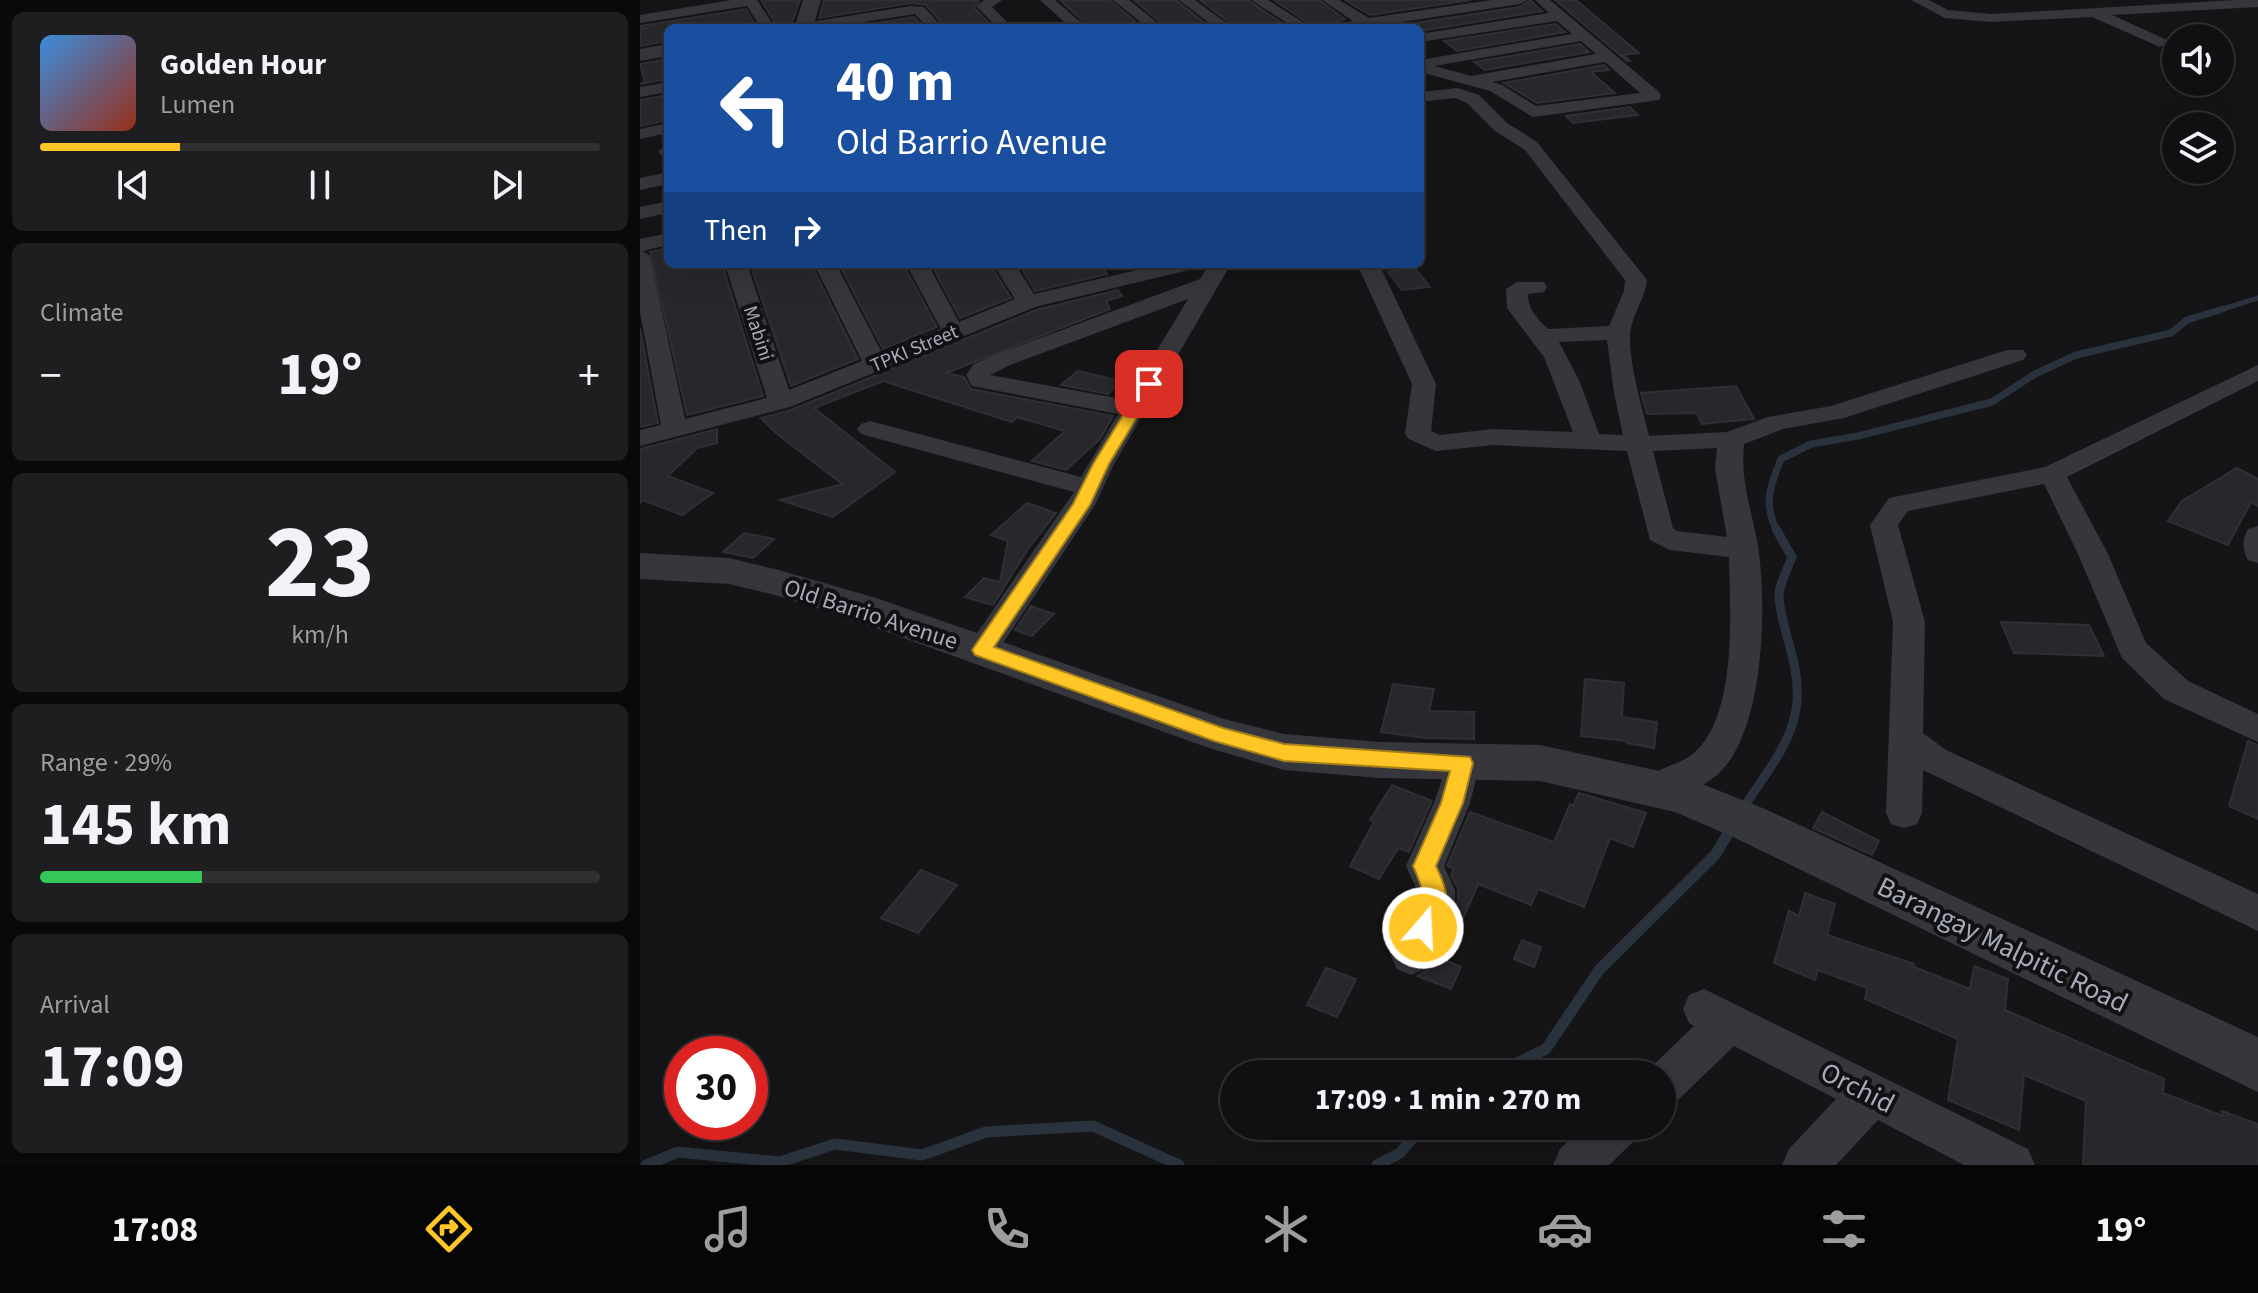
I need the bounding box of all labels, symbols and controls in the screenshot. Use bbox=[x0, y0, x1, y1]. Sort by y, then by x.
map controls bbox=[2162, 24, 2234, 184]
button: sound bbox=[2162, 24, 2234, 96]
text: Golden Hour bbox=[160, 43, 326, 86]
text: 40 m bbox=[836, 43, 954, 122]
icon: left bbox=[704, 56, 808, 160]
text: Lumen bbox=[160, 86, 235, 123]
button: layers bbox=[2162, 112, 2234, 184]
text: Old Barrio Avenue bbox=[836, 117, 1107, 168]
icon: previous bbox=[111, 163, 155, 207]
icon: pause bbox=[298, 163, 342, 207]
icon: next bbox=[485, 163, 529, 207]
icon: right bbox=[784, 208, 828, 252]
text: Then bbox=[704, 209, 768, 252]
text: Climate bbox=[40, 294, 124, 331]
street label: Mabini bbox=[736, 302, 780, 364]
street label: TPKI Street bbox=[866, 318, 963, 380]
text: 19° bbox=[277, 333, 363, 418]
text: − bbox=[40, 345, 62, 408]
text: + bbox=[578, 345, 600, 408]
pin bbox=[1115, 350, 1183, 418]
icon: arrive bbox=[1127, 362, 1171, 406]
text: 23 bbox=[265, 490, 375, 638]
street label: Old Barrio Avenue bbox=[780, 570, 962, 659]
text: km/h bbox=[291, 616, 349, 653]
text: Range · 29% bbox=[40, 744, 172, 781]
text: 145 km bbox=[40, 783, 231, 868]
street label: Barangay Malpitic Road bbox=[1870, 867, 2135, 1023]
position arrow bbox=[1381, 886, 1465, 970]
text: Arrival bbox=[40, 986, 110, 1023]
text: 17:09 bbox=[40, 1025, 185, 1110]
speed limit sign: 30 bbox=[664, 1036, 768, 1140]
street label: Orchid bbox=[1814, 1052, 1902, 1124]
text: 17:09 · 1 min · 270 m bbox=[1315, 1078, 1581, 1121]
icon: directions bbox=[421, 1201, 477, 1257]
icon: music bbox=[700, 1201, 756, 1257]
icon: phone bbox=[979, 1201, 1035, 1257]
icon: climate bbox=[1258, 1201, 1314, 1257]
icon: car bbox=[1537, 1201, 1593, 1257]
icon: filters bbox=[1816, 1201, 1872, 1257]
text: 17:08 bbox=[112, 1204, 198, 1255]
text: 19° bbox=[2095, 1204, 2147, 1255]

